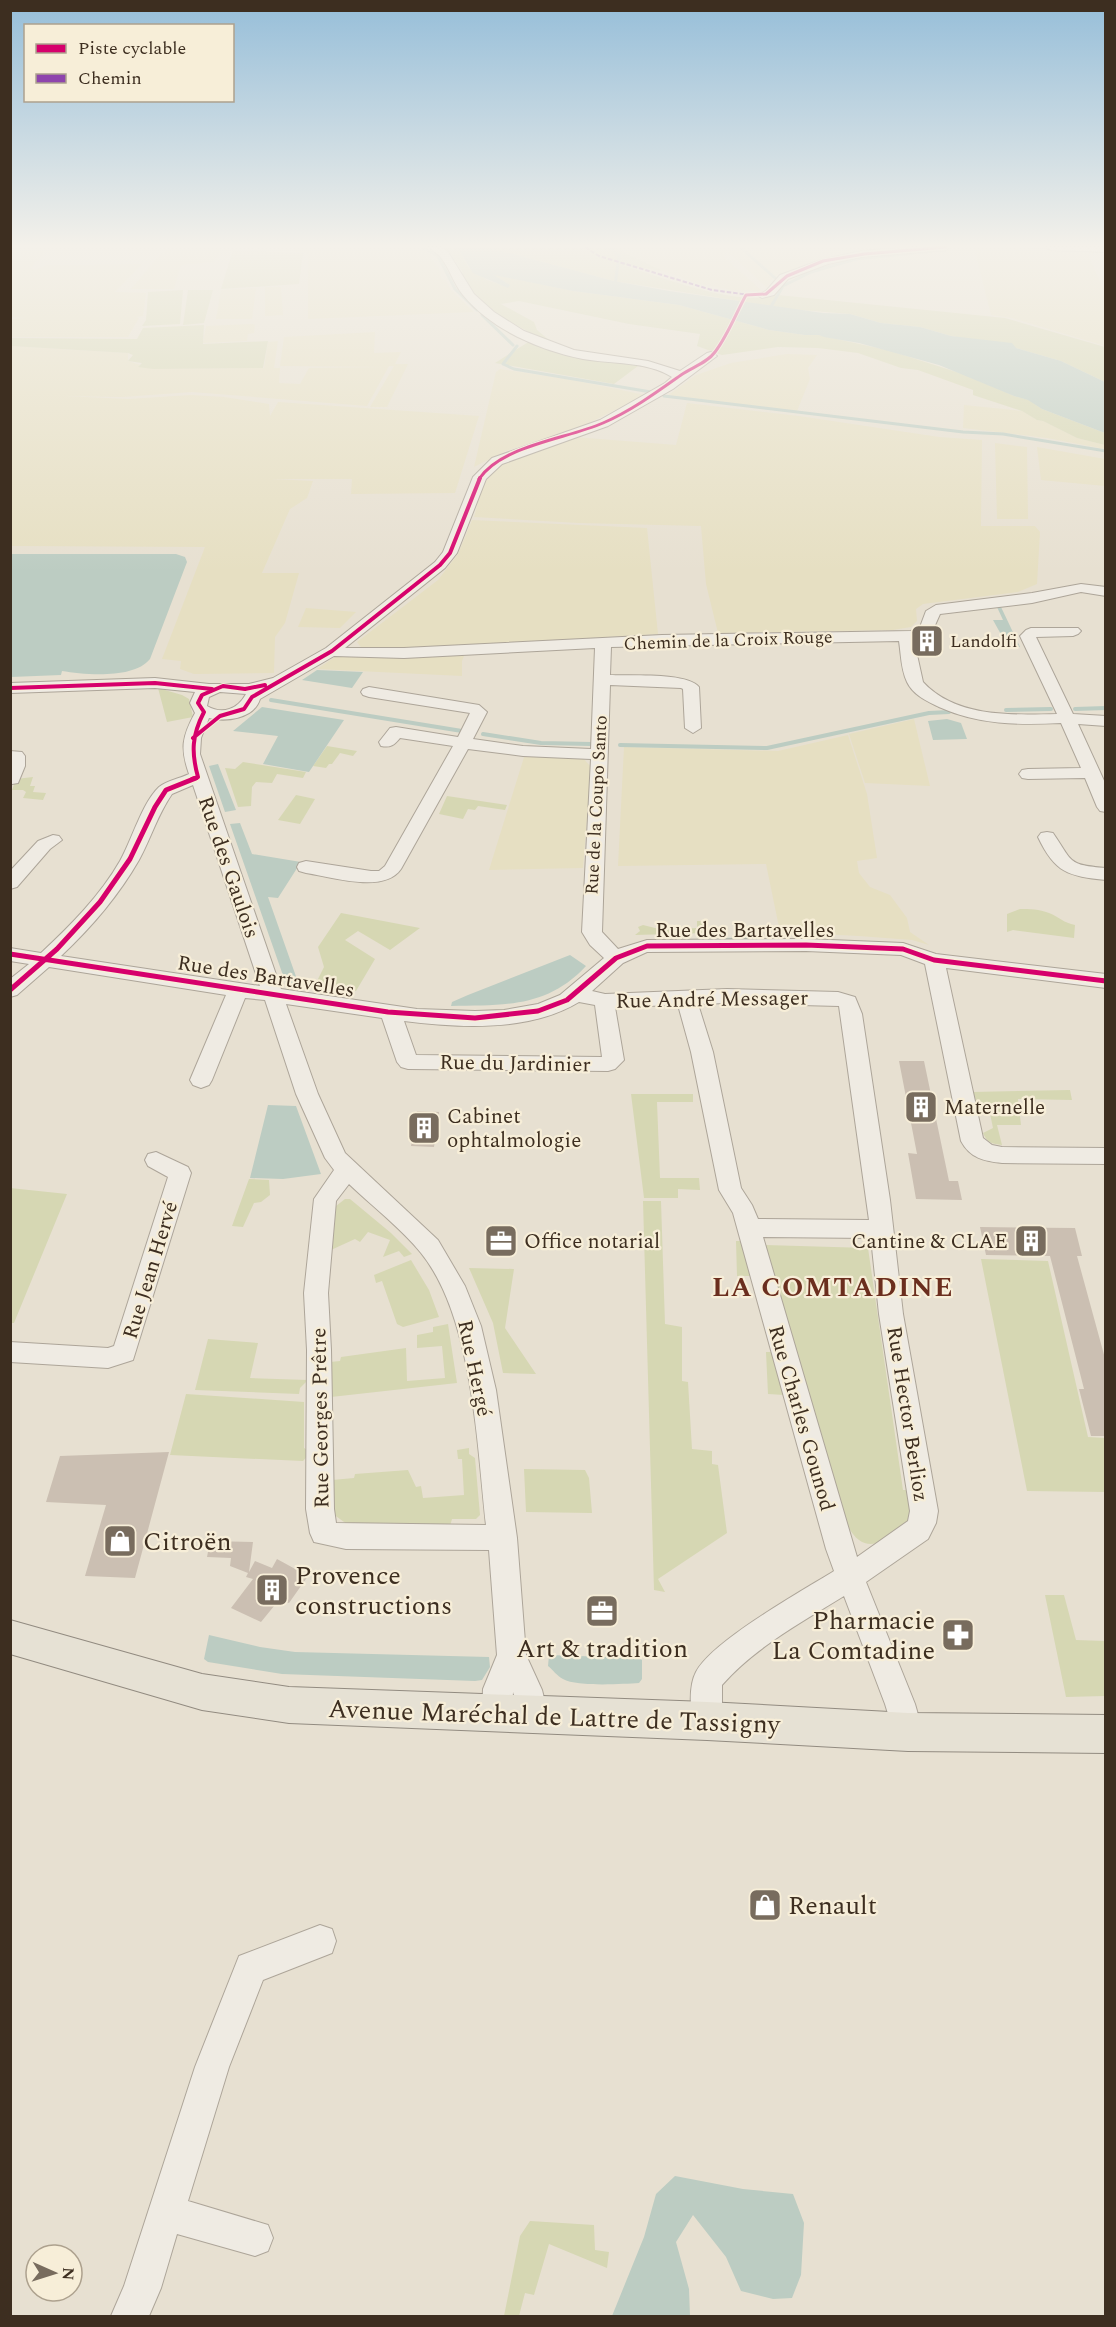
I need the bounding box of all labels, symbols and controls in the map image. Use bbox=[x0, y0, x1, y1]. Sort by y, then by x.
legend bbox=[24, 24, 234, 102]
text: Piste cyclable bbox=[78, 35, 186, 62]
text: Chemin bbox=[78, 65, 142, 92]
street label: Chemin de la Croix Rouge bbox=[623, 623, 833, 658]
building icon: Landolfi bbox=[909, 623, 945, 659]
place label: Landolfi bbox=[950, 628, 1018, 655]
street label: Rue de la Coupo Santo bbox=[578, 715, 615, 895]
street label: Rue des Gaulois bbox=[189, 792, 267, 943]
street label: Rue des Bartavelles bbox=[655, 915, 835, 947]
street label: Rue des Bartavelles bbox=[175, 947, 357, 1007]
street label: Rue André Messager bbox=[615, 982, 809, 1018]
street label: Rue du Jardinier bbox=[439, 1047, 591, 1081]
building icon: Maternelle bbox=[903, 1089, 939, 1125]
place label: Maternelle bbox=[944, 1092, 1045, 1124]
place label: Cabinet ophtalmologie bbox=[447, 1101, 581, 1157]
building icon: Cabinet ophtalmologie bbox=[406, 1110, 442, 1146]
street label: Rue Jean Hervé bbox=[115, 1197, 187, 1343]
office icon: Office notarial bbox=[483, 1223, 519, 1259]
building icon: Cantine & CLAE bbox=[1013, 1223, 1049, 1259]
place label: Office notarial bbox=[524, 1226, 660, 1258]
place label: Cantine & CLAE bbox=[851, 1226, 1008, 1258]
district label: LA COMTADINE bbox=[712, 1267, 954, 1309]
street label: Rue Hergé bbox=[448, 1317, 500, 1419]
street label: Rue Charles Gounod bbox=[759, 1321, 843, 1515]
street label: Rue Hector Berlioz bbox=[877, 1324, 937, 1504]
street label: Rue Georges Prêtre bbox=[303, 1327, 339, 1509]
place label: Citroën bbox=[143, 1522, 232, 1562]
shop icon: Citroën bbox=[102, 1523, 138, 1559]
place label: Provence constructions bbox=[295, 1556, 452, 1626]
building icon: Provence constructions bbox=[254, 1572, 290, 1608]
office icon: Art & tradition bbox=[584, 1593, 620, 1629]
place label: Pharmacie La Comtadine bbox=[772, 1601, 935, 1671]
pharmacy icon: Pharmacie La Comtadine bbox=[940, 1617, 976, 1653]
place label: Art & tradition bbox=[516, 1629, 688, 1669]
street label: Avenue Maréchal de Lattre de Tassigny bbox=[327, 1689, 782, 1745]
place label: Renault bbox=[788, 1886, 877, 1926]
shop icon: Renault bbox=[747, 1887, 783, 1923]
north arrow bbox=[24, 2243, 84, 2303]
text: N bbox=[56, 2267, 80, 2281]

